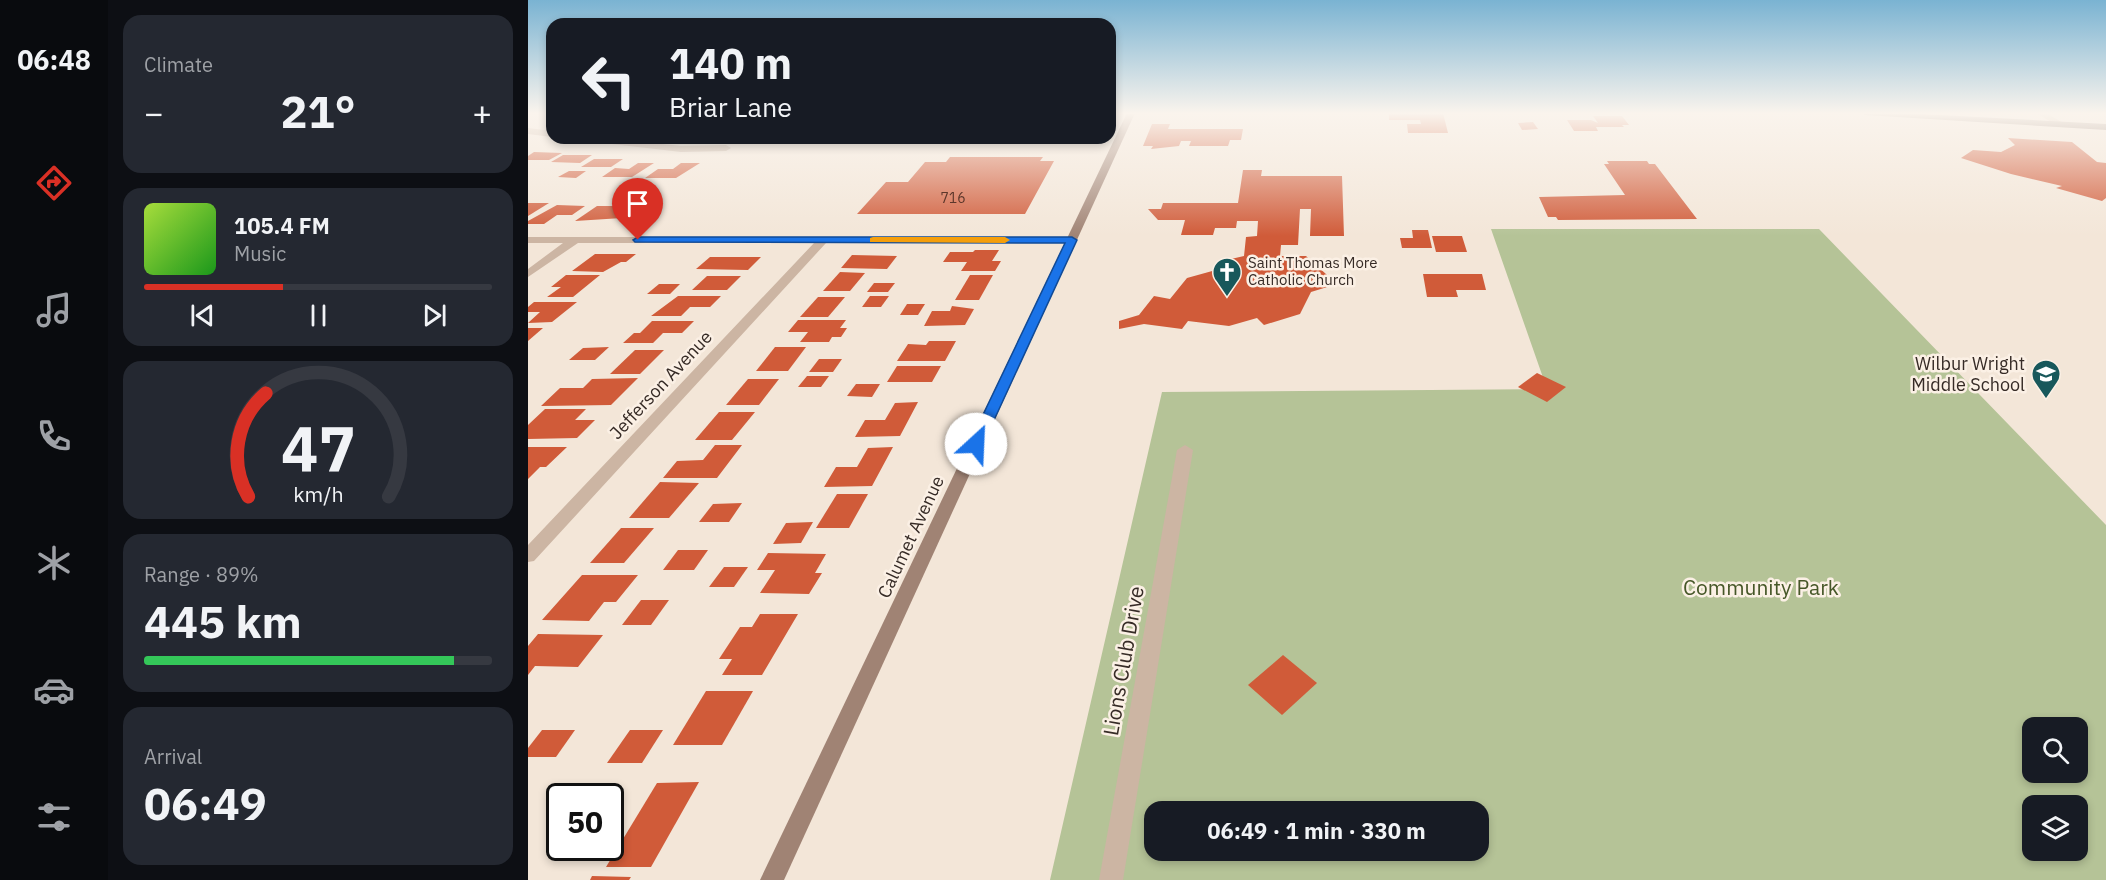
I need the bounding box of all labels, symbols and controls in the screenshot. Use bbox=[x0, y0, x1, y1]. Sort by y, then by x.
text: 140 m bbox=[669, 36, 792, 91]
text: 06:48 bbox=[17, 42, 91, 77]
icon: left bbox=[570, 42, 648, 120]
text: Climate bbox=[144, 51, 213, 78]
text: 21° bbox=[280, 82, 356, 140]
text: Briar Lane bbox=[669, 89, 792, 124]
text: − bbox=[144, 91, 164, 134]
text: + bbox=[472, 91, 492, 134]
icon: directions bbox=[33, 162, 75, 204]
pin bbox=[612, 178, 663, 240]
icon: arrive bbox=[621, 187, 654, 220]
house number: 716 bbox=[940, 189, 966, 207]
text: 105.4 FM bbox=[234, 211, 330, 240]
text: Music bbox=[234, 240, 286, 267]
place label: Saint Thomas More Catholic Church bbox=[1248, 253, 1378, 289]
church icon: Saint Thomas More Catholic Church bbox=[1211, 256, 1243, 298]
icon: music bbox=[33, 289, 75, 331]
icon: previous bbox=[186, 299, 219, 332]
icon: pause bbox=[302, 299, 335, 332]
icon: next bbox=[418, 299, 451, 332]
street label: Jefferson Avenue bbox=[604, 325, 717, 444]
place label: Wilbur Wright Middle School bbox=[1911, 352, 2025, 396]
school or university icon: Wilbur Wright Middle School bbox=[2030, 358, 2062, 400]
text: 47 bbox=[281, 407, 355, 488]
position arrow bbox=[944, 412, 1008, 476]
icon: phone bbox=[33, 415, 75, 457]
street label: Calumet Avenue bbox=[872, 472, 949, 602]
text: km/h bbox=[293, 480, 343, 508]
icon: climate bbox=[33, 542, 75, 584]
text: Range · 89% bbox=[144, 561, 259, 588]
park label: Community Park bbox=[1683, 573, 1839, 601]
street label: Lions Club Drive bbox=[1096, 584, 1150, 738]
text: 445 km bbox=[144, 592, 302, 650]
icon: car bbox=[33, 669, 75, 711]
map controls bbox=[2022, 717, 2088, 861]
button: search bbox=[2022, 717, 2088, 783]
text: Arrival bbox=[144, 743, 202, 770]
text: 06:49 bbox=[144, 774, 267, 832]
speed limit sign: 50 bbox=[546, 783, 624, 861]
button: layers bbox=[2022, 795, 2088, 861]
icon: filters bbox=[33, 796, 75, 838]
text: 06:49 · 1 min · 330 m bbox=[1207, 816, 1426, 845]

